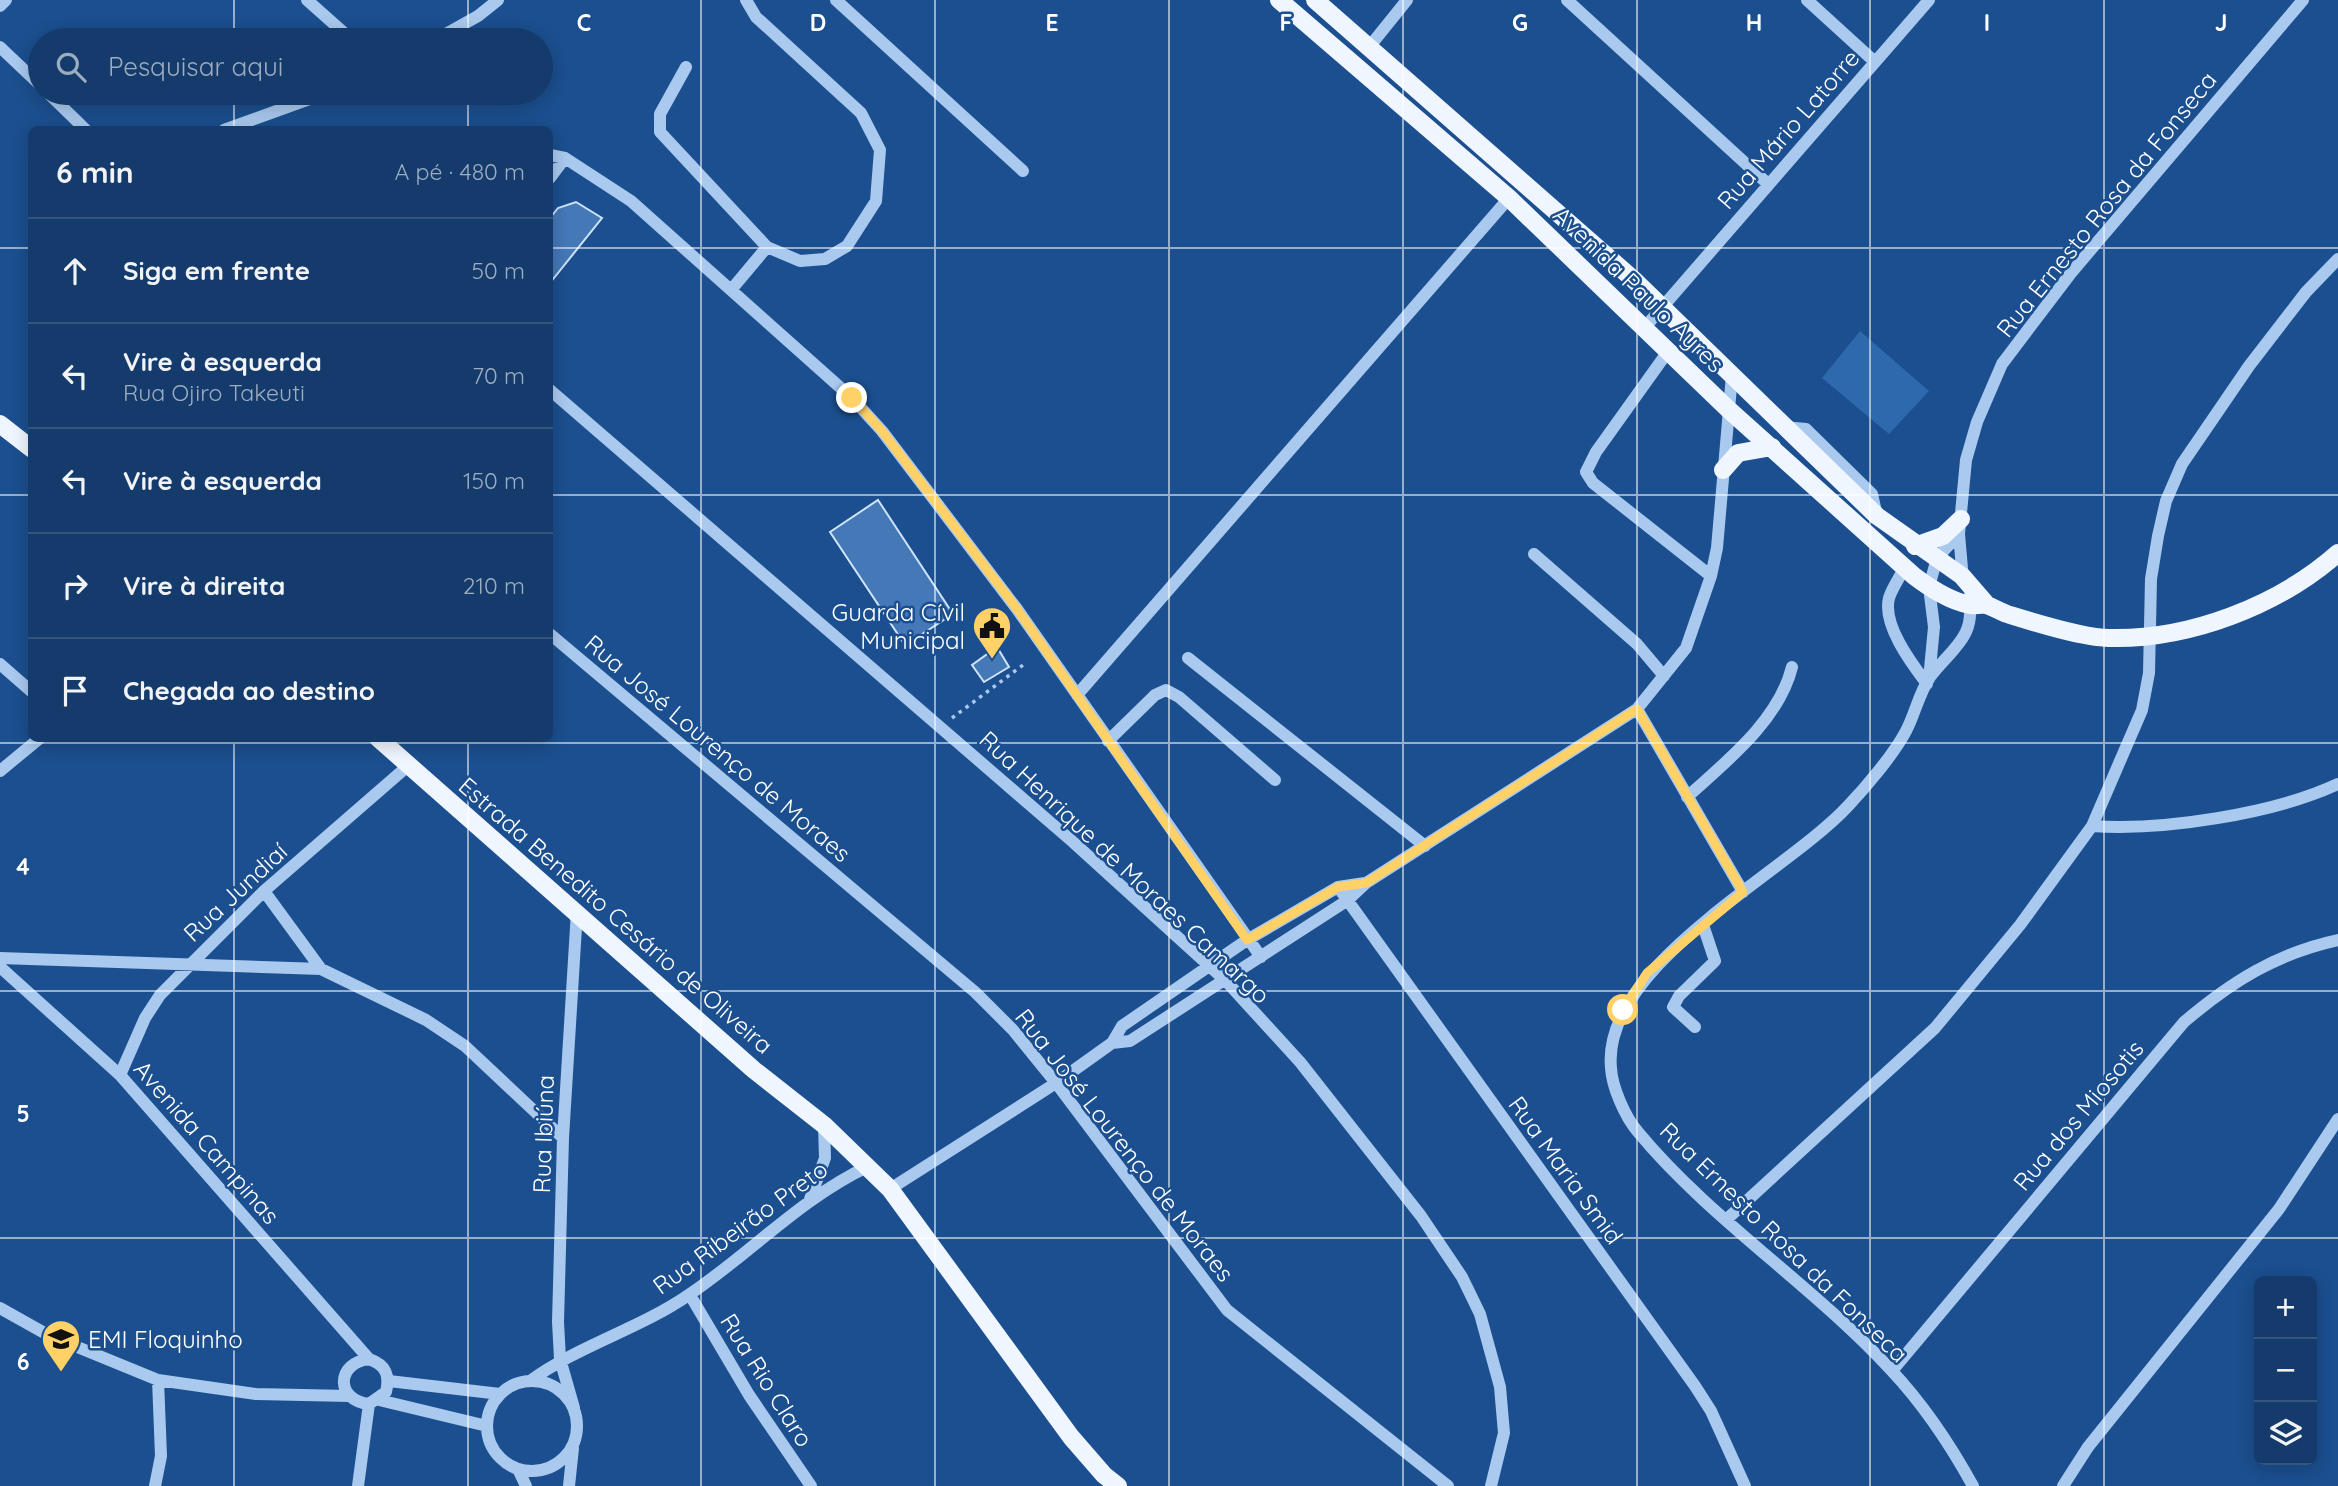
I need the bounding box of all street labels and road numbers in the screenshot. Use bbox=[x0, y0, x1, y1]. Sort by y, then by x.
street label: Rua Mário Latorre bbox=[1710, 43, 1866, 215]
street label: Rua Ernesto Rosa da Fonseca bbox=[1989, 65, 2223, 343]
street label: Avenida Paulo Ayres bbox=[1547, 200, 1731, 378]
street label: Rua José Lourenço de Moraes bbox=[579, 628, 857, 868]
street label: Rua Henrique de Moraes Camargo bbox=[973, 724, 1277, 1010]
street label: Estrada Benedito Cesário de Oliveira bbox=[453, 770, 779, 1060]
street label: Rua Jundiaí bbox=[177, 836, 294, 948]
street label: Rua José Lourenço de Moraes bbox=[1009, 1003, 1241, 1287]
street label: Rua dos Miosotis bbox=[2006, 1034, 2150, 1196]
street label: Avenida Campinas bbox=[128, 1054, 286, 1230]
street label: Rua Ibiúna bbox=[526, 1074, 560, 1194]
street label: Rua Maria Smid bbox=[1502, 1090, 1630, 1250]
street label: Rua Ernesto Rosa da Fonseca bbox=[1654, 1115, 1914, 1369]
street label: Rua Ribeirão Preto bbox=[647, 1154, 833, 1300]
street label: Rua Rio Claro bbox=[714, 1308, 820, 1452]

